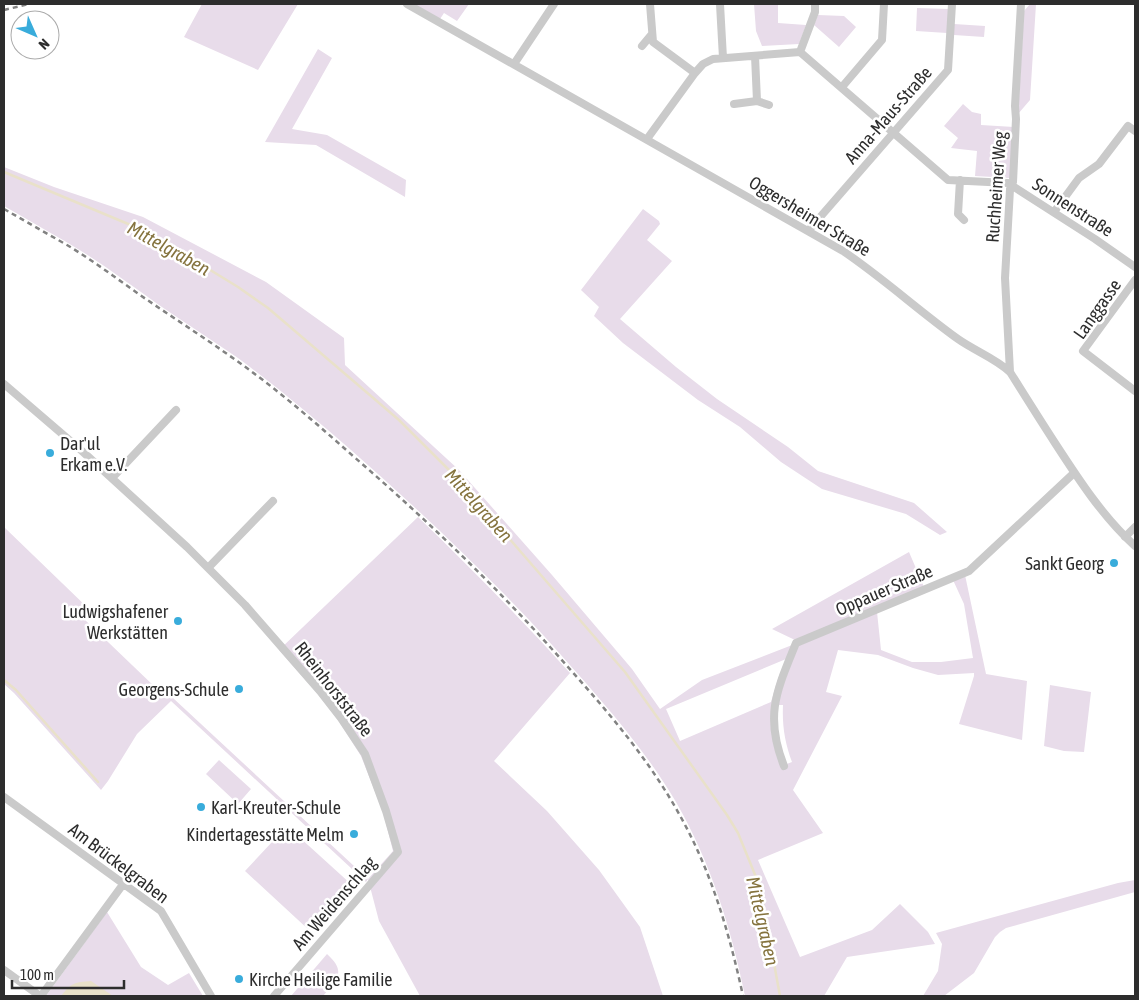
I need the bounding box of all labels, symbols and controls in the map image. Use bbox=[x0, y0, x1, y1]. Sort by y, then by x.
north arrow bbox=[10, 10, 60, 60]
text: N bbox=[36, 36, 53, 53]
street label: Anna-Maus-Straße bbox=[840, 62, 936, 168]
street label: Ruchheimer Weg bbox=[982, 130, 1010, 243]
street label: Oggersheimer Straße bbox=[746, 172, 874, 260]
street label: Sonnenstraße bbox=[1029, 173, 1117, 241]
water label: Mittelgraben bbox=[124, 216, 214, 280]
street label: Langgasse bbox=[1069, 275, 1125, 343]
place label: Dar'ul Erkam e.V. bbox=[60, 433, 127, 475]
marker: Dar'ul Erkam e.V. bbox=[44, 447, 56, 459]
water label: Mittelgraben bbox=[440, 464, 518, 546]
place label: Sankt Georg bbox=[1025, 553, 1104, 574]
marker: Sankt Georg bbox=[1108, 557, 1120, 569]
street label: Oppauer Straße bbox=[832, 560, 936, 620]
place label: Ludwigshafener Werkstätten bbox=[62, 601, 169, 643]
marker: Ludwigshafener Werkstätten bbox=[172, 615, 184, 627]
street label: Rheinhorststraße bbox=[291, 637, 377, 741]
place label: Georgens-Schule bbox=[119, 679, 229, 700]
marker: Georgens-Schule bbox=[233, 683, 245, 695]
place label: Karl-Kreuter-Schule bbox=[211, 797, 341, 818]
marker: Karl-Kreuter-Schule bbox=[195, 801, 207, 813]
street label: Am Brückelgraben bbox=[65, 818, 173, 908]
place label: Kindertagesstätte Melm bbox=[186, 824, 344, 845]
marker: Kindertagesstätte Melm bbox=[348, 828, 360, 840]
street label: Am Weidenschlag bbox=[288, 852, 381, 954]
water label: Mittelgraben bbox=[742, 874, 784, 968]
scale bar bbox=[12, 958, 125, 990]
text: 100 m bbox=[20, 966, 54, 983]
place label: Kirche Heilige Familie bbox=[249, 969, 392, 990]
marker: Kirche Heilige Familie bbox=[233, 973, 245, 985]

